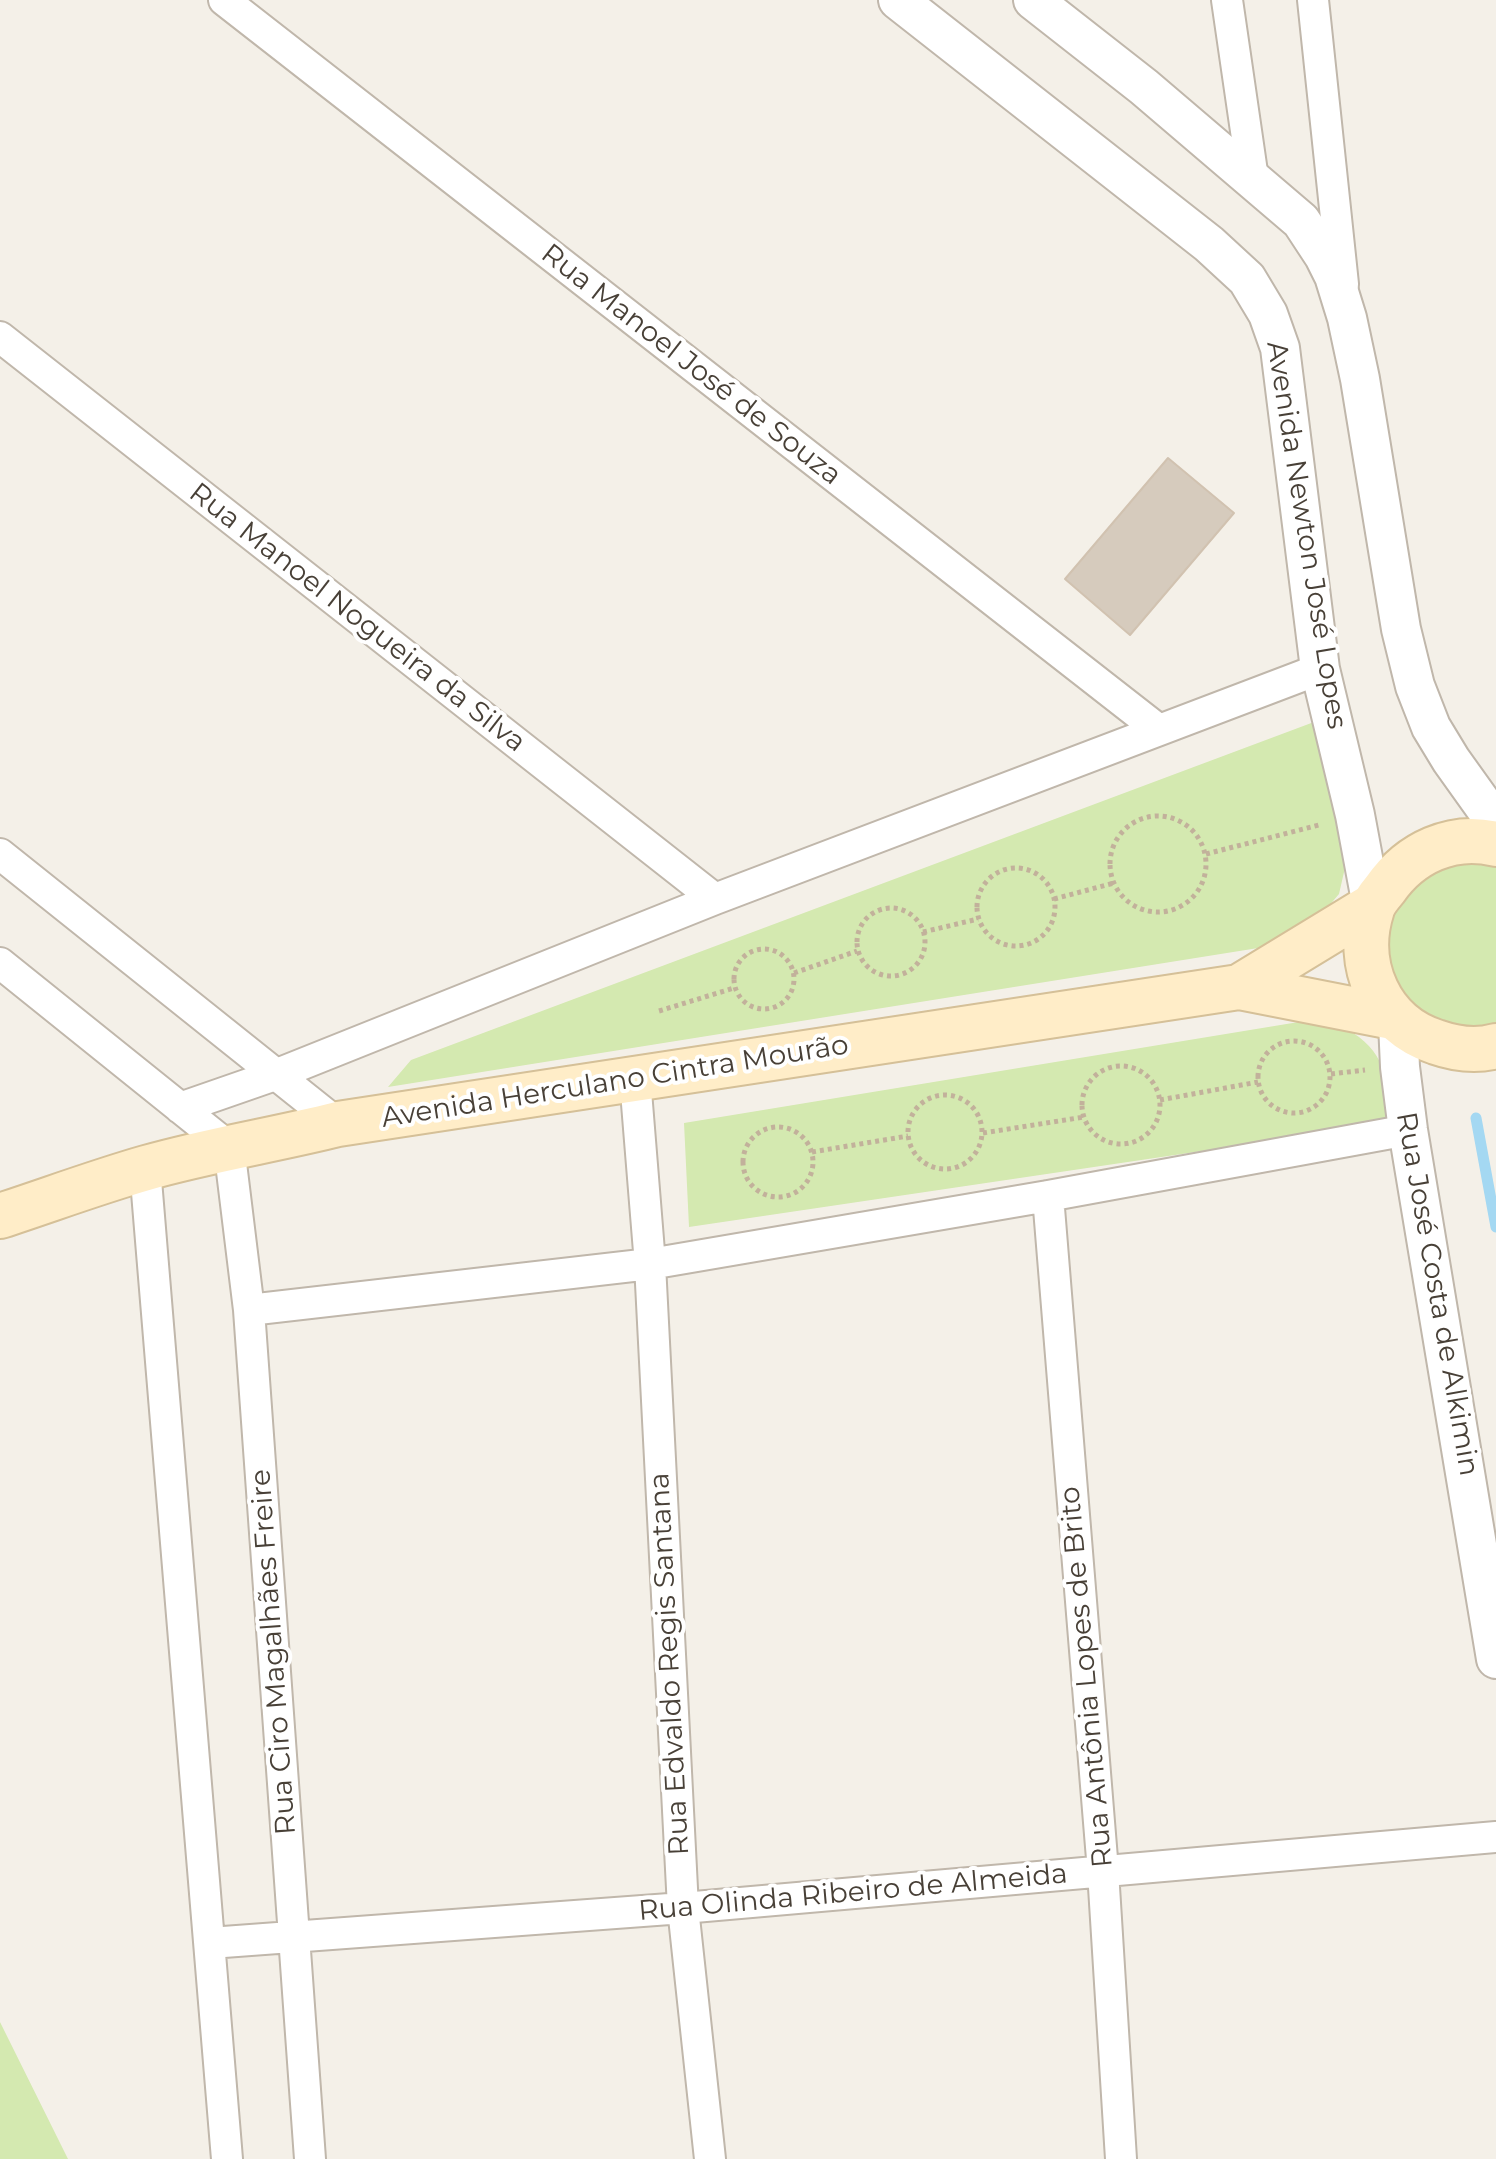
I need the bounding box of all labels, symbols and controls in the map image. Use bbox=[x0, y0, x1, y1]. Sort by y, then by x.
street label: Rua Manoel José de Souza bbox=[534, 237, 848, 493]
street label: Avenida Newton José Lopes bbox=[1259, 339, 1353, 731]
street label: Rua Manoel Nogueira da Silva bbox=[182, 476, 532, 760]
street label: Avenida Herculano Cintra Mourão bbox=[379, 1028, 851, 1136]
street label: Rua José Costa de Alkimin bbox=[1388, 1109, 1486, 1479]
street label: Rua Ciro Magalhães Freire bbox=[244, 1468, 304, 1836]
street label: Rua Edvaldo Regis Santana bbox=[643, 1472, 697, 1856]
street label: Rua Antônia Lopes de Brito bbox=[1054, 1485, 1120, 1869]
street label: Rua Olinda Ribeiro de Almeida bbox=[637, 1857, 1069, 1929]

